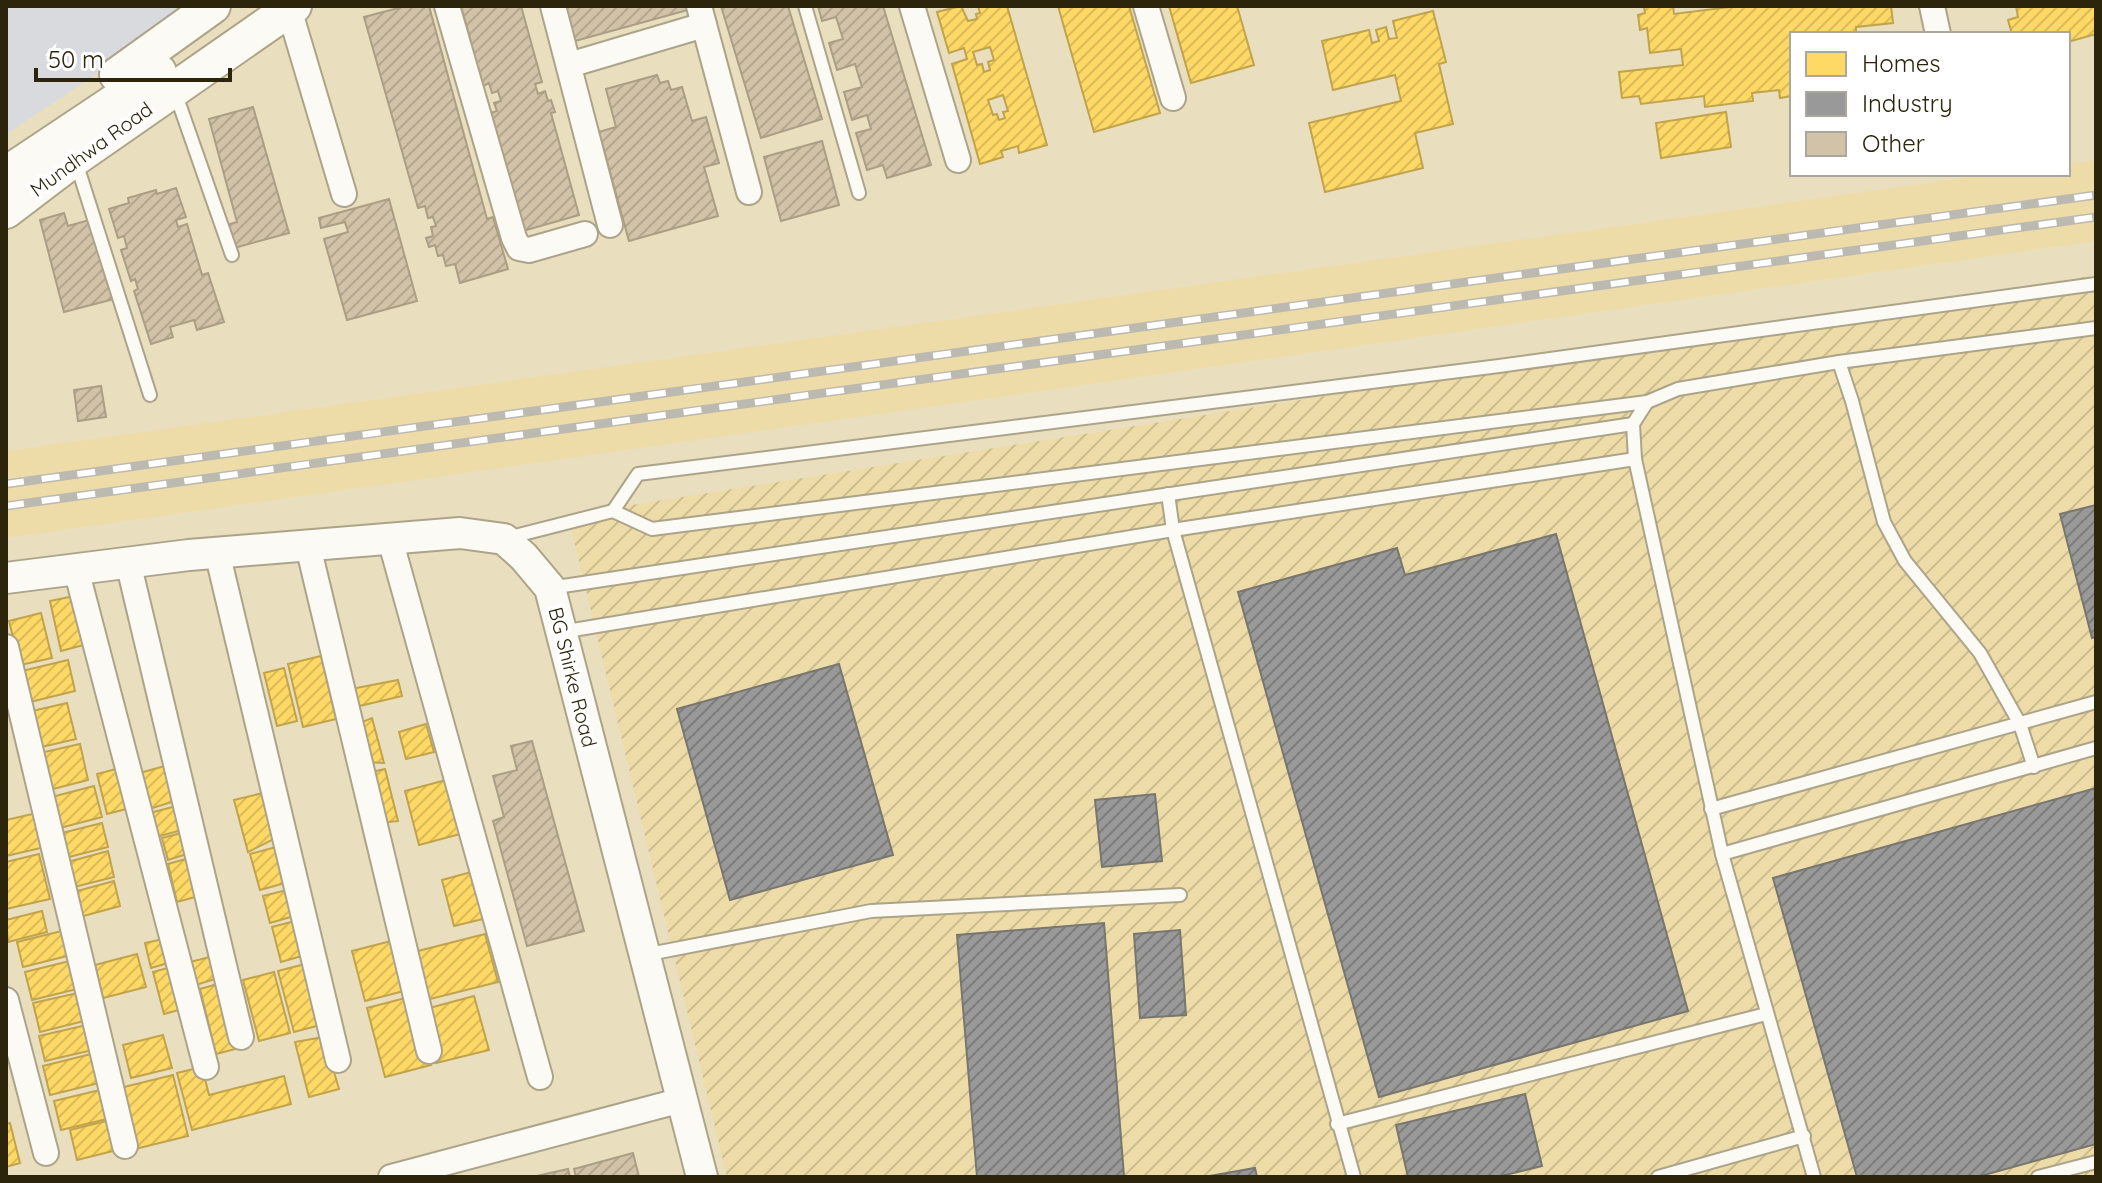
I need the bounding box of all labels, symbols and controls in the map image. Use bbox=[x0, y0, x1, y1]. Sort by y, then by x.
scale bar bbox=[36, 32, 230, 82]
legend bbox=[1790, 32, 2070, 176]
text: 50 m bbox=[48, 44, 104, 74]
text: Homes bbox=[1862, 48, 1940, 78]
text: Industry bbox=[1862, 88, 1953, 118]
street label: Mundhwa Road bbox=[25, 96, 157, 202]
text: Other bbox=[1862, 128, 1925, 158]
street label: BG Shirke Road bbox=[544, 604, 602, 750]

